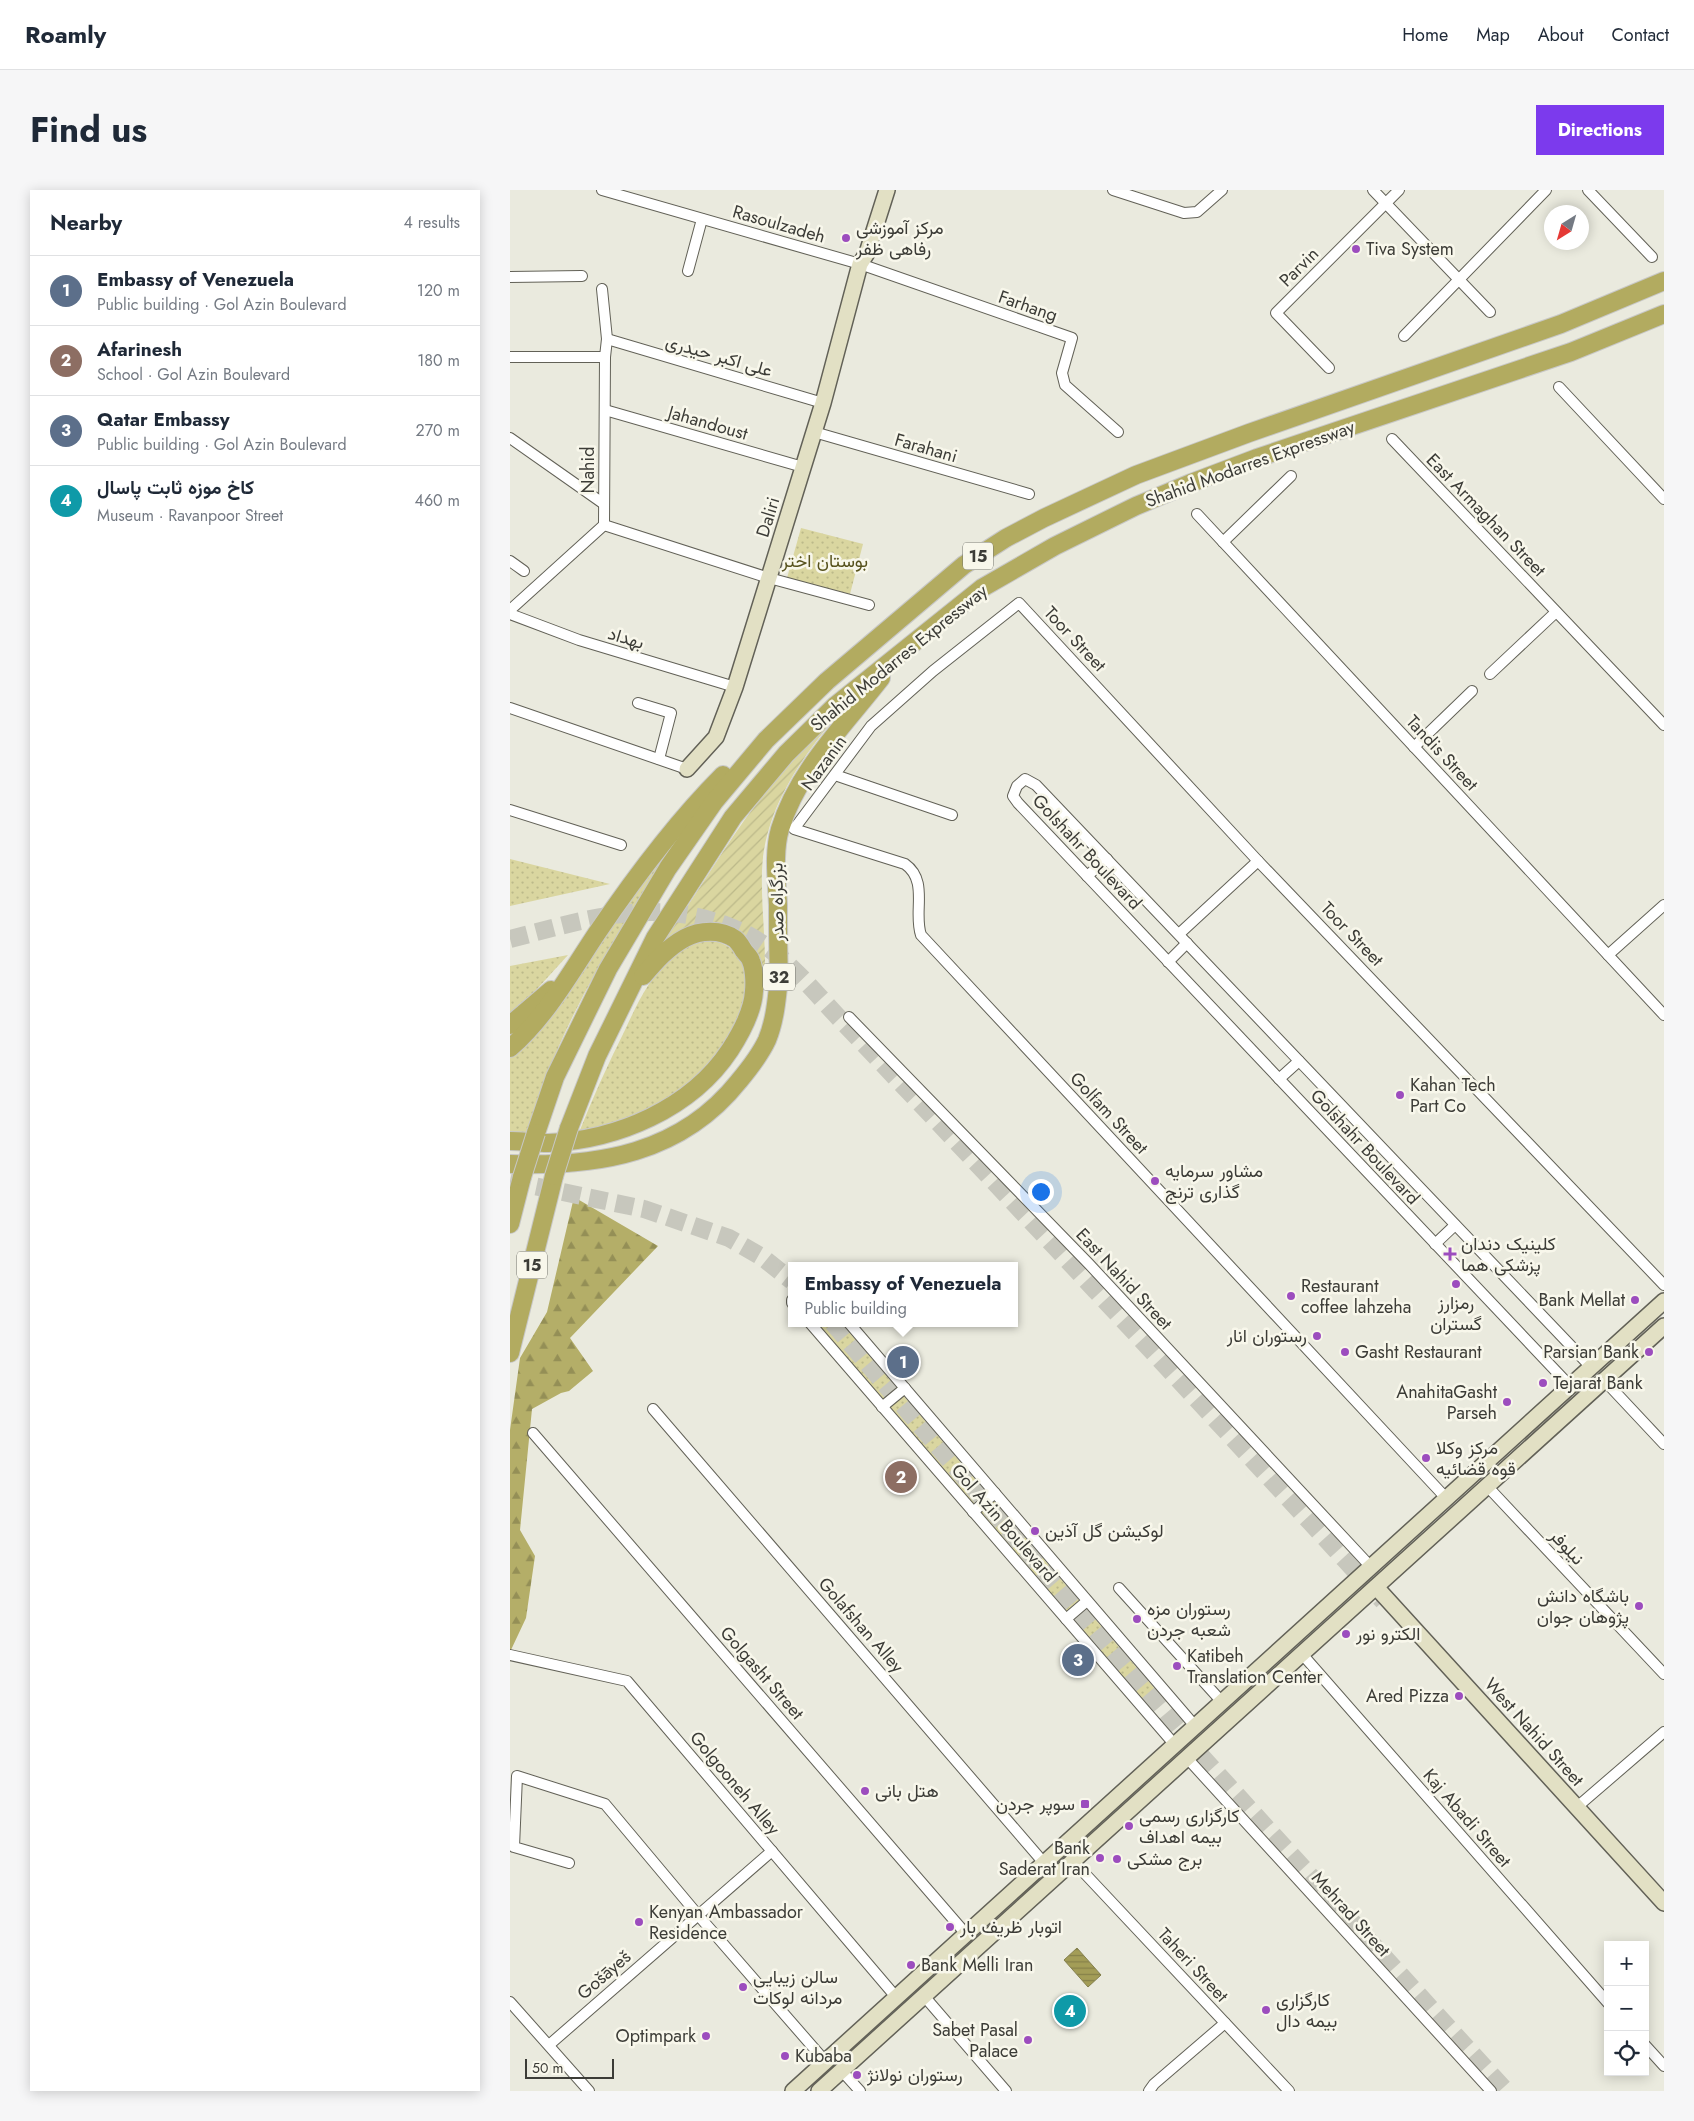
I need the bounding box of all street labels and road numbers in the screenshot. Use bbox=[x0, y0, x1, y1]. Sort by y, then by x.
street label: Rasoulzadeh bbox=[730, 198, 828, 250]
street label: Parvin bbox=[1273, 241, 1325, 293]
street label: Farhang bbox=[995, 284, 1061, 328]
street label: علی اکبر حیدری bbox=[663, 328, 775, 384]
street label: Jahandoust bbox=[663, 399, 751, 447]
street label: Shahid Modarres Expressway bbox=[1142, 414, 1358, 514]
street label: Farahani bbox=[892, 427, 960, 469]
street label: Nahid bbox=[575, 447, 601, 494]
street label: East Armaghan Street bbox=[1420, 448, 1552, 583]
street label: Daliri bbox=[750, 494, 786, 540]
road number: 15 bbox=[963, 542, 993, 570]
street label: Shahid Modarres Expressway bbox=[805, 578, 993, 738]
street label: Toor Street bbox=[1038, 601, 1113, 678]
street label: بهداد bbox=[605, 620, 647, 656]
street label: Tandis Street bbox=[1400, 709, 1484, 797]
street label: Nazanin bbox=[795, 730, 853, 796]
street label: Golshahr Boulevard bbox=[1026, 788, 1148, 916]
street label: بزرگراه صدر bbox=[763, 862, 791, 943]
street label: Toor Street bbox=[1315, 896, 1390, 973]
road number: 32 bbox=[763, 964, 795, 990]
street label: Golfam Street bbox=[1064, 1066, 1154, 1160]
street label: Golshahr Boulevard bbox=[1304, 1083, 1426, 1211]
street label: East Nahid Street bbox=[1070, 1222, 1179, 1336]
road number: 15 bbox=[517, 1252, 547, 1278]
street label: Gol Azin Boulevard bbox=[945, 1458, 1063, 1588]
street label: نیلوفر bbox=[1543, 1523, 1590, 1571]
street label: Golafshan Alley bbox=[812, 1572, 910, 1678]
street label: Golgasht Street bbox=[714, 1621, 810, 1726]
street label: West Nahid Street bbox=[1478, 1672, 1590, 1792]
street label: Golgooneh Alley bbox=[684, 1725, 786, 1841]
street label: Kaj Abadi Street bbox=[1417, 1763, 1518, 1873]
street label: Mehrad Street bbox=[1306, 1866, 1397, 1963]
street label: Taheri Street bbox=[1152, 1922, 1235, 2008]
street label: Gošāyeš bbox=[571, 1944, 637, 2006]

